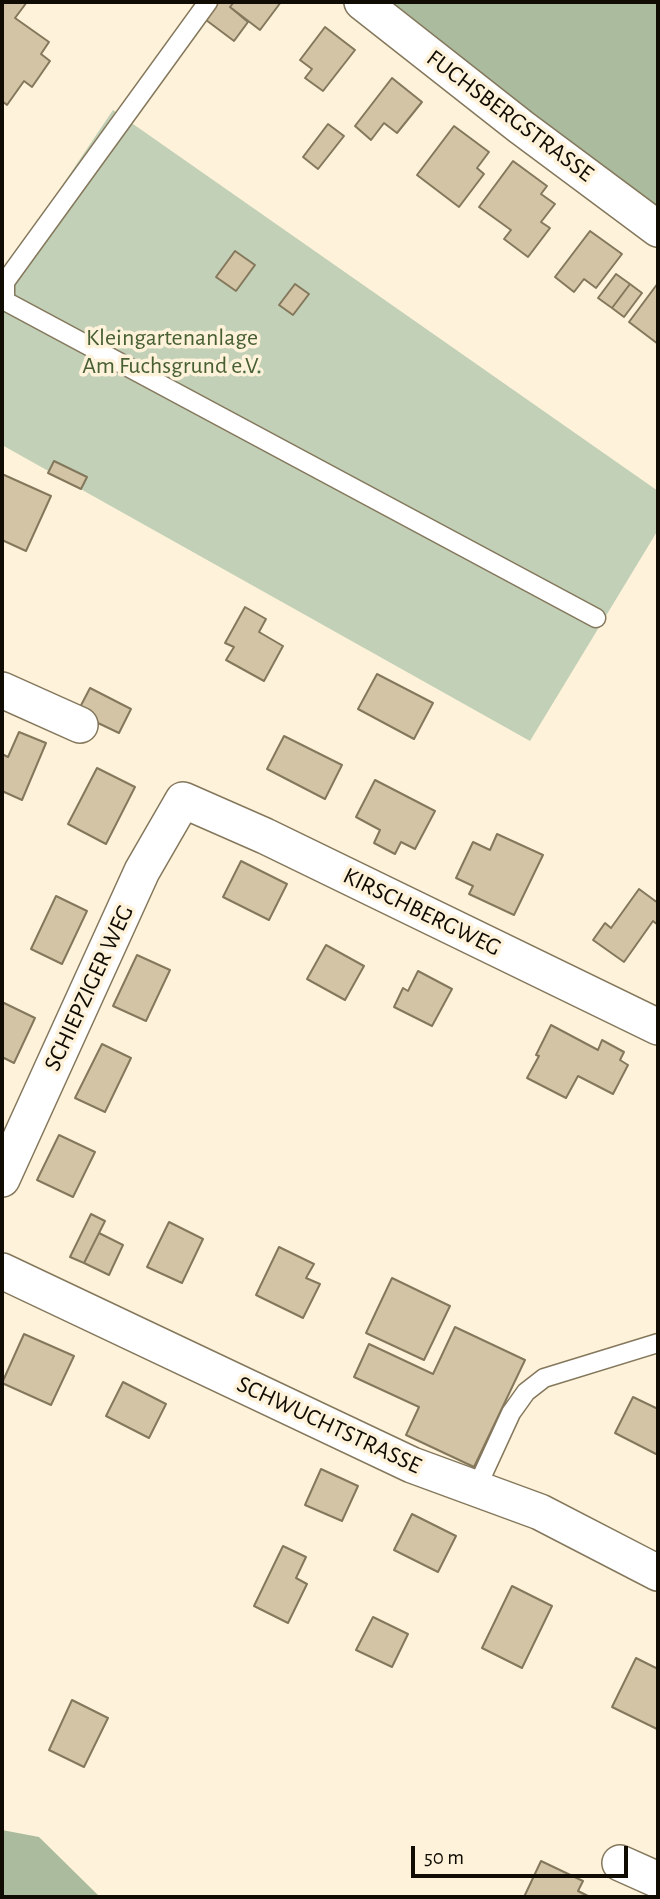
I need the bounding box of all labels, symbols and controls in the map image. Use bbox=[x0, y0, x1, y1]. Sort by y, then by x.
street label: FUCHSBERGSTRASSE bbox=[421, 44, 599, 188]
park label: Kleingartenanlage Am Fuchsgrund e.V. bbox=[82, 324, 262, 380]
street label: KIRSCHBERGWEG bbox=[338, 861, 506, 963]
street label: SCHIEPZIGER WEG bbox=[38, 900, 140, 1076]
street label: SCHWUCHTSTRASSE bbox=[232, 1370, 426, 1480]
scale bar bbox=[415, 1832, 632, 1876]
text: 50 m bbox=[424, 1847, 464, 1868]

